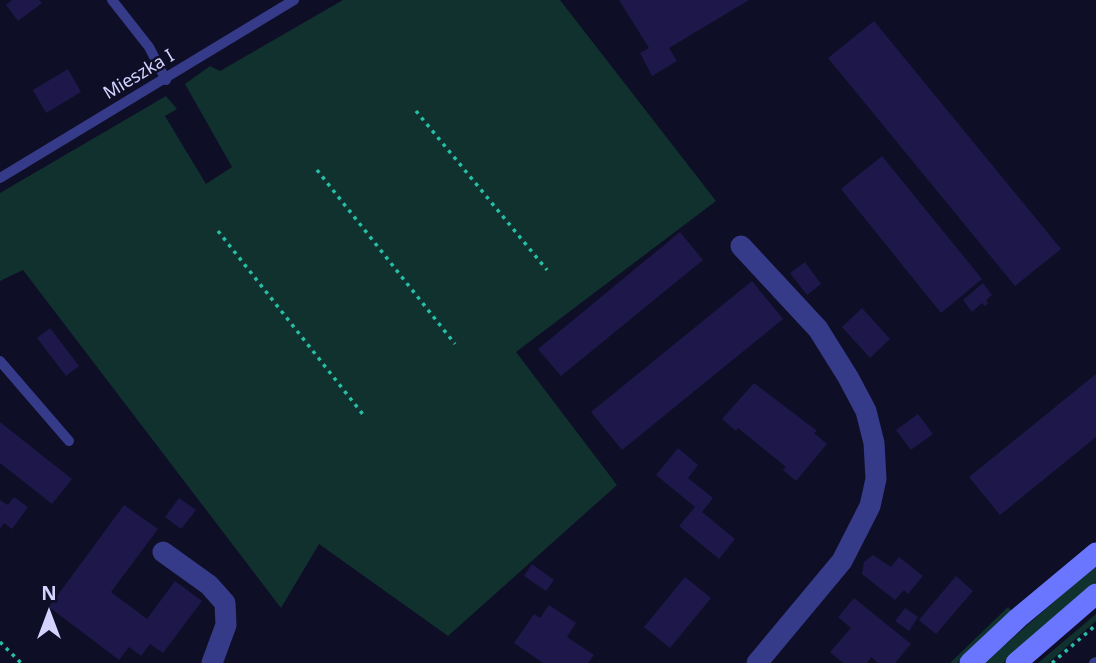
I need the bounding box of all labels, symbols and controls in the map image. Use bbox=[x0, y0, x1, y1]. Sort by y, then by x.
street label: Mieszka I bbox=[100, 45, 178, 105]
north arrow bbox=[14, 579, 84, 649]
text: N bbox=[41, 580, 57, 606]

